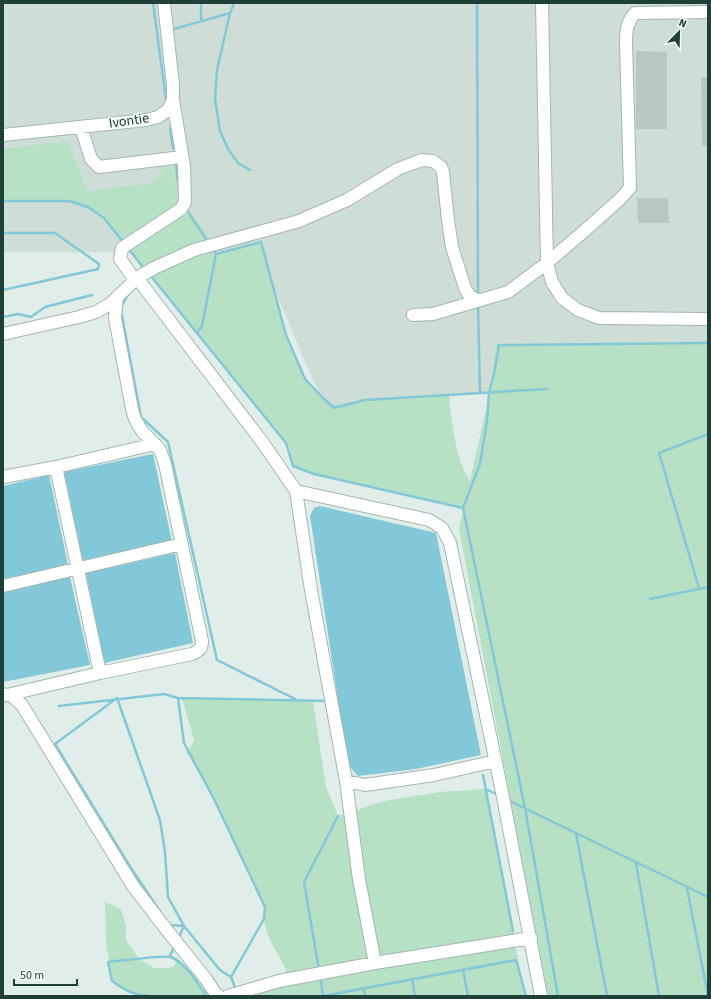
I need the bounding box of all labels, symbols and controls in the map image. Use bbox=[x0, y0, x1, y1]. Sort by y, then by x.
north arrow bbox=[659, 12, 699, 52]
text: N bbox=[676, 15, 689, 32]
street label: Ivontie bbox=[108, 108, 151, 134]
scale bar bbox=[14, 961, 77, 987]
text: 50 m bbox=[20, 967, 44, 984]

